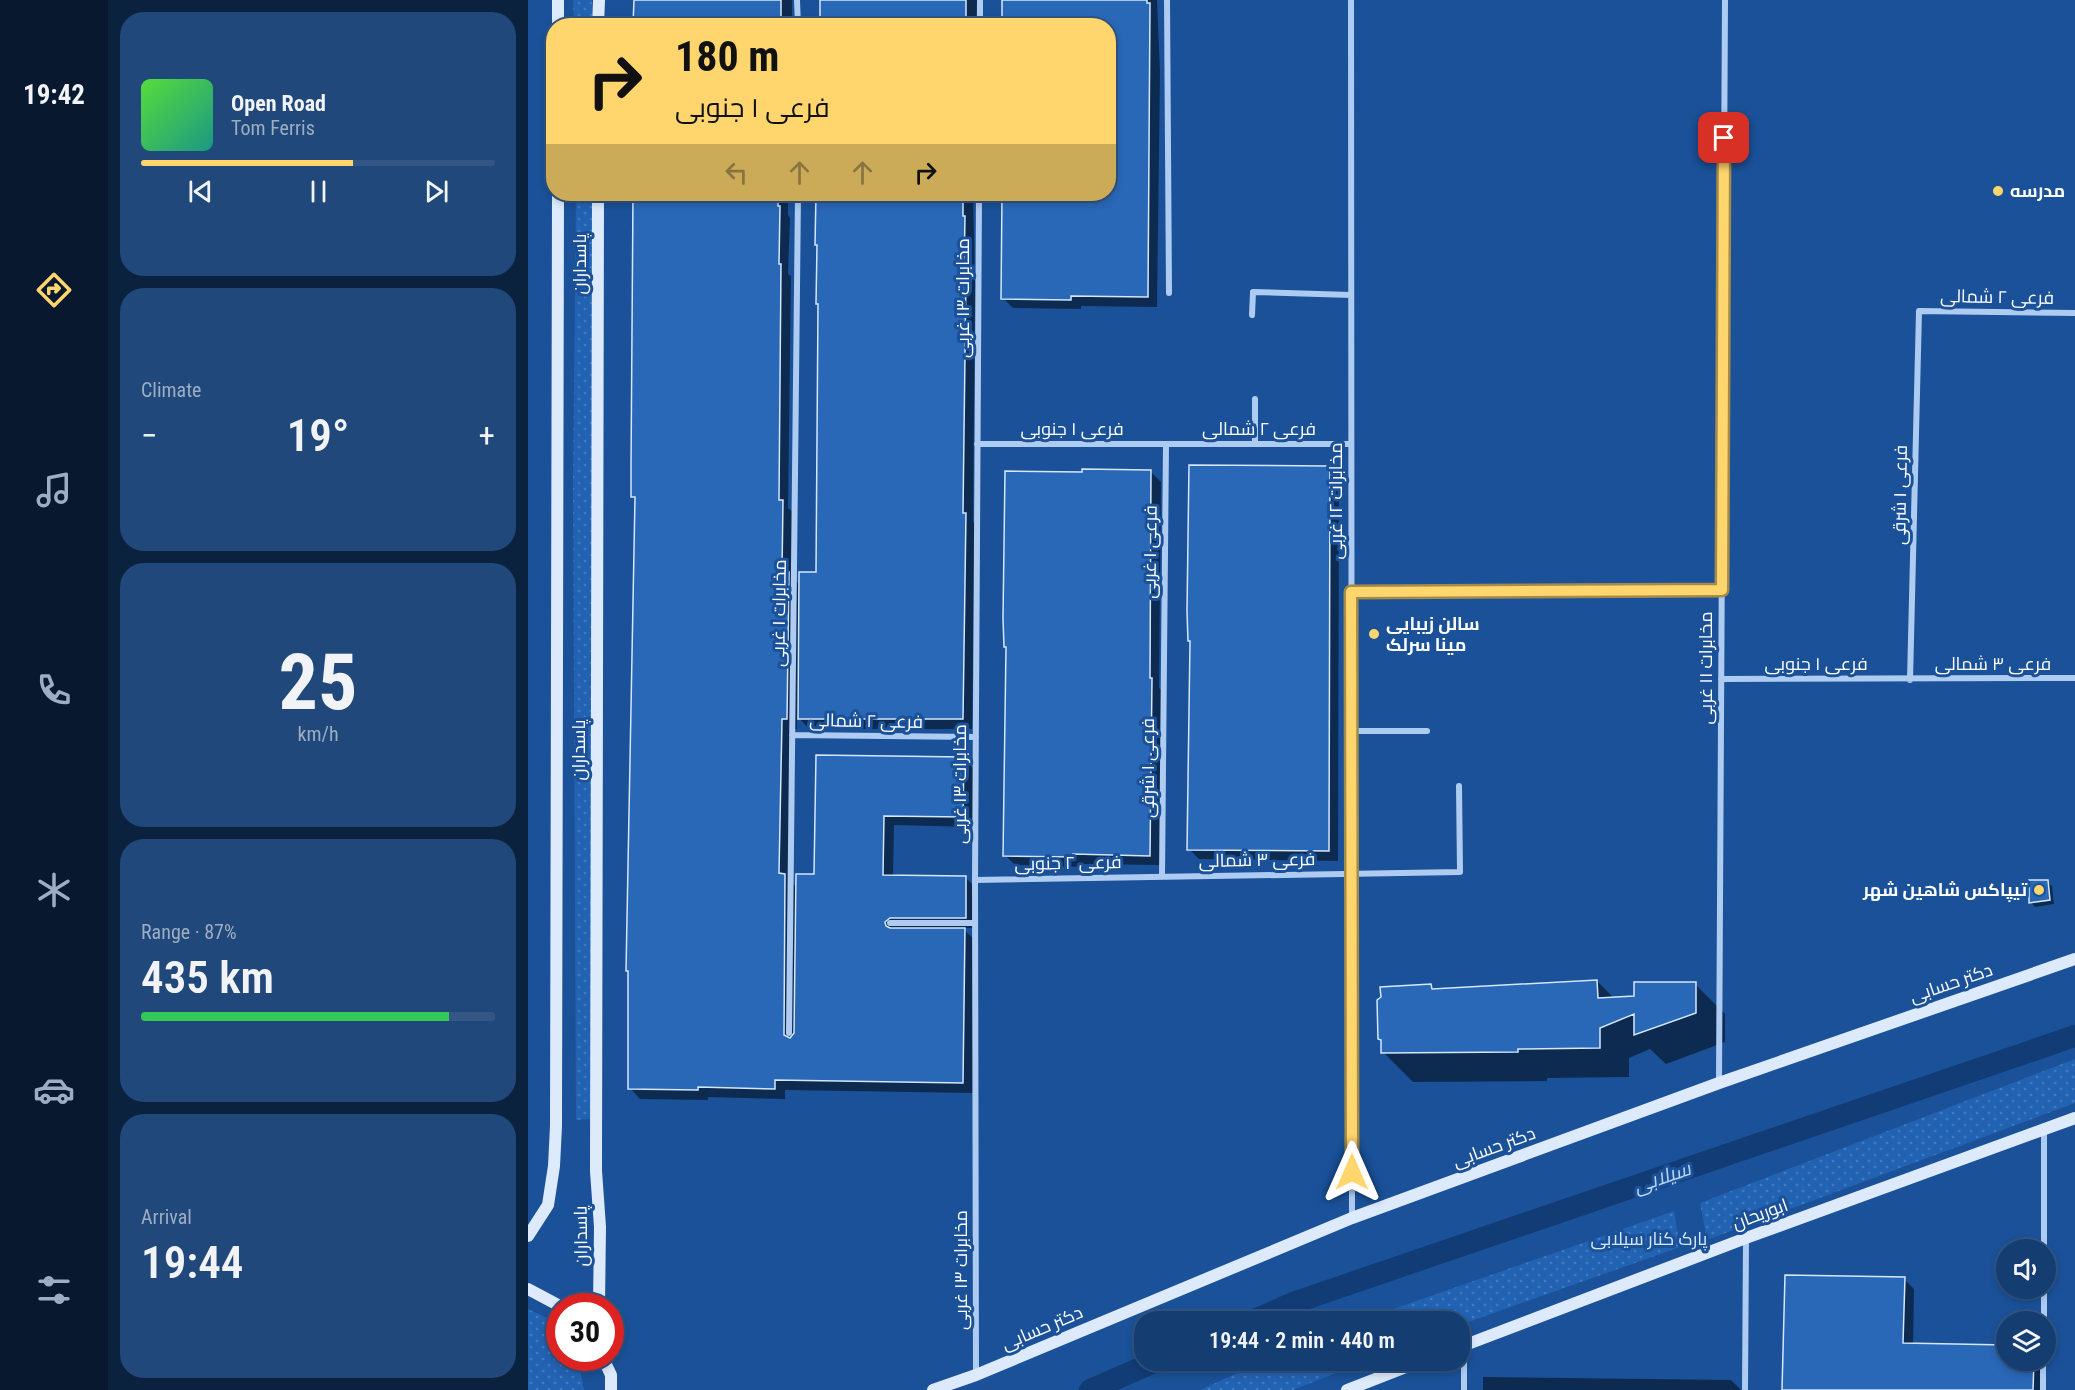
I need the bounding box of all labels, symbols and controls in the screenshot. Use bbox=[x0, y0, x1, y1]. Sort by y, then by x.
text: 180 m bbox=[675, 32, 780, 81]
icon: right bbox=[576, 42, 654, 120]
text: 19:42 bbox=[23, 79, 85, 111]
text: Open Road bbox=[231, 91, 326, 116]
text: فرعی ۱ جنوبی bbox=[675, 92, 830, 124]
pin bbox=[1698, 112, 1749, 163]
text: Tom Ferris bbox=[231, 116, 315, 140]
icon: arrive bbox=[1707, 121, 1740, 154]
icon: left bbox=[720, 156, 753, 189]
icon: ahead bbox=[783, 156, 816, 189]
icon: ahead bbox=[846, 156, 879, 189]
icon: right bbox=[909, 156, 942, 189]
icon: previous bbox=[184, 175, 217, 208]
icon: pause bbox=[302, 175, 335, 208]
icon: next bbox=[420, 175, 453, 208]
place label: مدرسه bbox=[2010, 180, 2065, 201]
marker: مدرسه bbox=[1991, 184, 2005, 198]
street label: پاسداران bbox=[569, 233, 592, 295]
street label: مخابرات ۱۳ غربی bbox=[952, 238, 974, 358]
icon: directions bbox=[33, 269, 75, 311]
street label: فرعی ۲ شمالی bbox=[1940, 285, 2054, 309]
text: Climate bbox=[141, 378, 201, 402]
text: 19° bbox=[287, 409, 349, 462]
text: − bbox=[141, 416, 158, 455]
text: + bbox=[479, 416, 495, 455]
street label: فرعی ۱ جنوبی bbox=[1020, 418, 1124, 440]
street label: فرعی ۲ شمالی bbox=[1202, 418, 1316, 440]
street label: مخابرات ۱۲ غربی bbox=[1325, 442, 1347, 560]
street label: فرعی ۱ شرقی bbox=[1888, 445, 1912, 545]
icon: music bbox=[33, 469, 75, 511]
street label: فرعی ۱ غربی bbox=[1138, 505, 1162, 599]
street label: مخابرات ۱ غربی bbox=[767, 559, 791, 667]
street label: مخابرات ۱۱ غربی bbox=[1695, 611, 1717, 725]
place label: سالن زیبایی مینا سرلک bbox=[1386, 613, 1480, 656]
marker: سالن زیبایی مینا سرلک bbox=[1367, 627, 1381, 641]
text: 25 bbox=[279, 637, 357, 728]
street label: فرعی ۱ جنوبی bbox=[1764, 653, 1868, 675]
street label: فرعی ۳ شمالی bbox=[1935, 653, 2051, 675]
icon: phone bbox=[33, 669, 75, 711]
street label: فرعی ۲ شمالی bbox=[809, 709, 923, 733]
street label: فرعی ۱ شرقی bbox=[1137, 718, 1159, 818]
street label: پاسداران bbox=[568, 719, 591, 781]
text: km/h bbox=[297, 722, 339, 746]
street label: مخابرات ۱۳ غربی bbox=[949, 724, 971, 844]
street label: فرعی ۳ شمالی bbox=[1199, 848, 1315, 872]
street label: فرعی ۲ جنوبی bbox=[1014, 851, 1122, 875]
icon: climate bbox=[33, 869, 75, 911]
place label: تیپاکس شاهین شهر bbox=[1862, 879, 2027, 902]
marker: تیپاکس شاهین شهر bbox=[2032, 883, 2046, 897]
text: Range · 87% bbox=[141, 920, 237, 944]
text: 435 km bbox=[141, 951, 274, 1004]
street label: دکتر حسابی bbox=[1907, 959, 1995, 1007]
icon: car bbox=[33, 1069, 75, 1111]
street label: دکتر حسابی bbox=[1450, 1122, 1538, 1172]
position arrow bbox=[1320, 1140, 1384, 1204]
water label: سیلابی bbox=[1630, 1156, 1694, 1198]
street label: ابوریحان bbox=[1729, 1194, 1791, 1234]
text: Arrival bbox=[141, 1205, 192, 1229]
street label: پاسداران bbox=[569, 1205, 594, 1267]
street label: مخابرات ۱۳ غربی bbox=[950, 1210, 972, 1330]
park label: پارک کنار سیلابی bbox=[1591, 1228, 1708, 1251]
text: 19:44 bbox=[141, 1236, 243, 1289]
map controls bbox=[1996, 1239, 2056, 1371]
button: sound bbox=[1996, 1239, 2056, 1299]
icon: filters bbox=[33, 1269, 75, 1311]
speed limit sign: 30 bbox=[546, 1293, 624, 1371]
street label: دکتر حسابی bbox=[998, 1301, 1086, 1355]
button: layers bbox=[1996, 1311, 2056, 1371]
text: 19:44 · 2 min · 440 m bbox=[1209, 1328, 1395, 1353]

